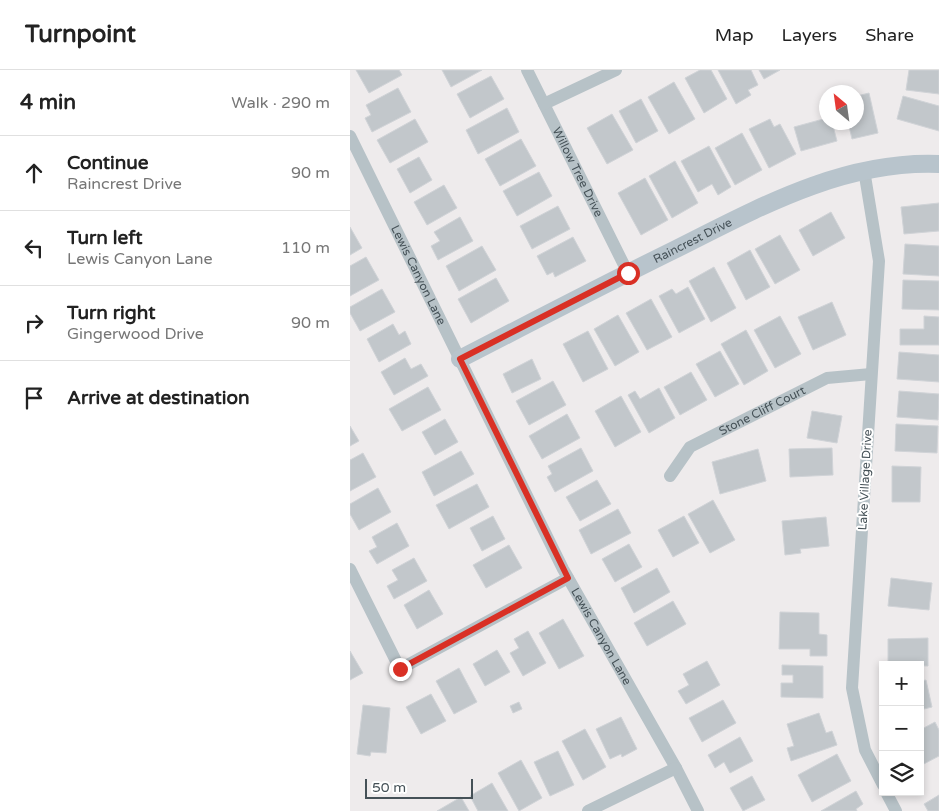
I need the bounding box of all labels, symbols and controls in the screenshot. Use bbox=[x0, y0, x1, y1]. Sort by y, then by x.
text: Turnpoint bbox=[25, 20, 136, 49]
text: Map bbox=[715, 24, 754, 46]
text: Layers bbox=[782, 24, 837, 46]
text: Share bbox=[865, 24, 914, 46]
north arrow bbox=[819, 85, 864, 130]
text: 4 min bbox=[20, 90, 76, 115]
text: Walk · 290 m bbox=[231, 93, 330, 113]
street label: Willow Tree Drive bbox=[550, 125, 606, 219]
text: Continue bbox=[67, 152, 149, 174]
icon: ahead bbox=[20, 159, 48, 187]
text: 90 m bbox=[291, 163, 330, 183]
text: Raincrest Drive bbox=[67, 174, 182, 194]
street label: Raincrest Drive bbox=[651, 215, 734, 266]
street label: Lewis Canyon Lane bbox=[388, 223, 449, 327]
text: Turn left bbox=[67, 227, 143, 249]
icon: left bbox=[20, 234, 48, 262]
text: 110 m bbox=[281, 238, 330, 258]
text: Lewis Canyon Lane bbox=[67, 249, 213, 269]
route start bbox=[617, 262, 640, 285]
text: Turn right bbox=[67, 302, 155, 324]
icon: right bbox=[20, 309, 48, 337]
text: 90 m bbox=[291, 313, 330, 333]
text: Gingerwood Drive bbox=[67, 324, 204, 344]
street label: Stone Cliff Court bbox=[717, 383, 808, 438]
icon: arrive bbox=[20, 384, 48, 412]
text: Arrive at destination bbox=[67, 387, 250, 409]
street label: Lake Village Drive bbox=[855, 429, 875, 531]
street label: Lewis Canyon Lane bbox=[568, 585, 634, 687]
route end bbox=[389, 658, 412, 681]
map controls bbox=[879, 661, 924, 796]
button: + bbox=[879, 661, 924, 706]
button: − bbox=[879, 706, 924, 751]
button: layers bbox=[879, 751, 924, 796]
scale bar bbox=[365, 776, 472, 799]
text: 50 m bbox=[372, 779, 406, 796]

